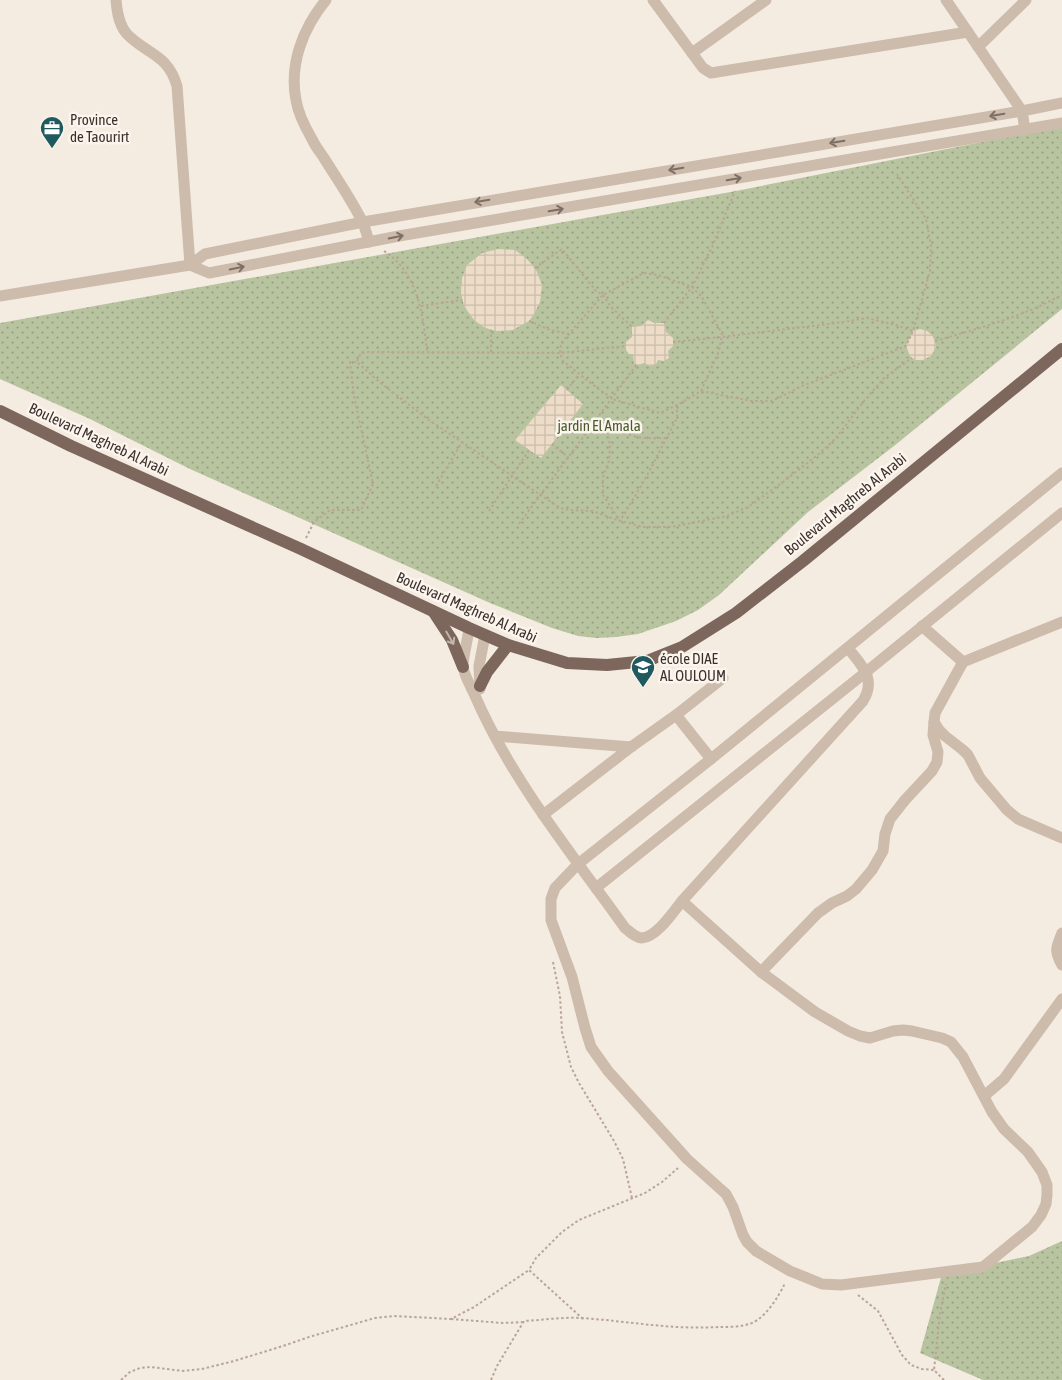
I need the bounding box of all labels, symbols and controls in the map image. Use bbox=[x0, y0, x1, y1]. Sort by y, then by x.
one-way arrow bbox=[989, 110, 1005, 120]
place label: Province de Taourirt bbox=[70, 111, 129, 145]
office icon: Province de Taourirt bbox=[39, 115, 65, 149]
one-way arrow bbox=[829, 137, 845, 147]
one-way arrow bbox=[669, 164, 685, 174]
one-way arrow bbox=[725, 174, 741, 184]
one-way arrow bbox=[474, 197, 490, 207]
one-way arrow bbox=[548, 204, 564, 214]
one-way arrow bbox=[388, 231, 404, 241]
one-way arrow bbox=[228, 262, 244, 272]
street label: Boulevard Maghreb Al Arabi bbox=[27, 399, 171, 479]
park label: jardin El Amala bbox=[556, 417, 641, 434]
street label: Boulevard Maghreb Al Arabi bbox=[781, 450, 909, 558]
street label: Boulevard Maghreb Al Arabi bbox=[394, 568, 540, 646]
one-way arrow bbox=[446, 630, 456, 644]
place label: école DIAE AL OULOUM bbox=[660, 650, 726, 684]
school or university icon: école DIAE AL OULOUM bbox=[630, 654, 656, 688]

